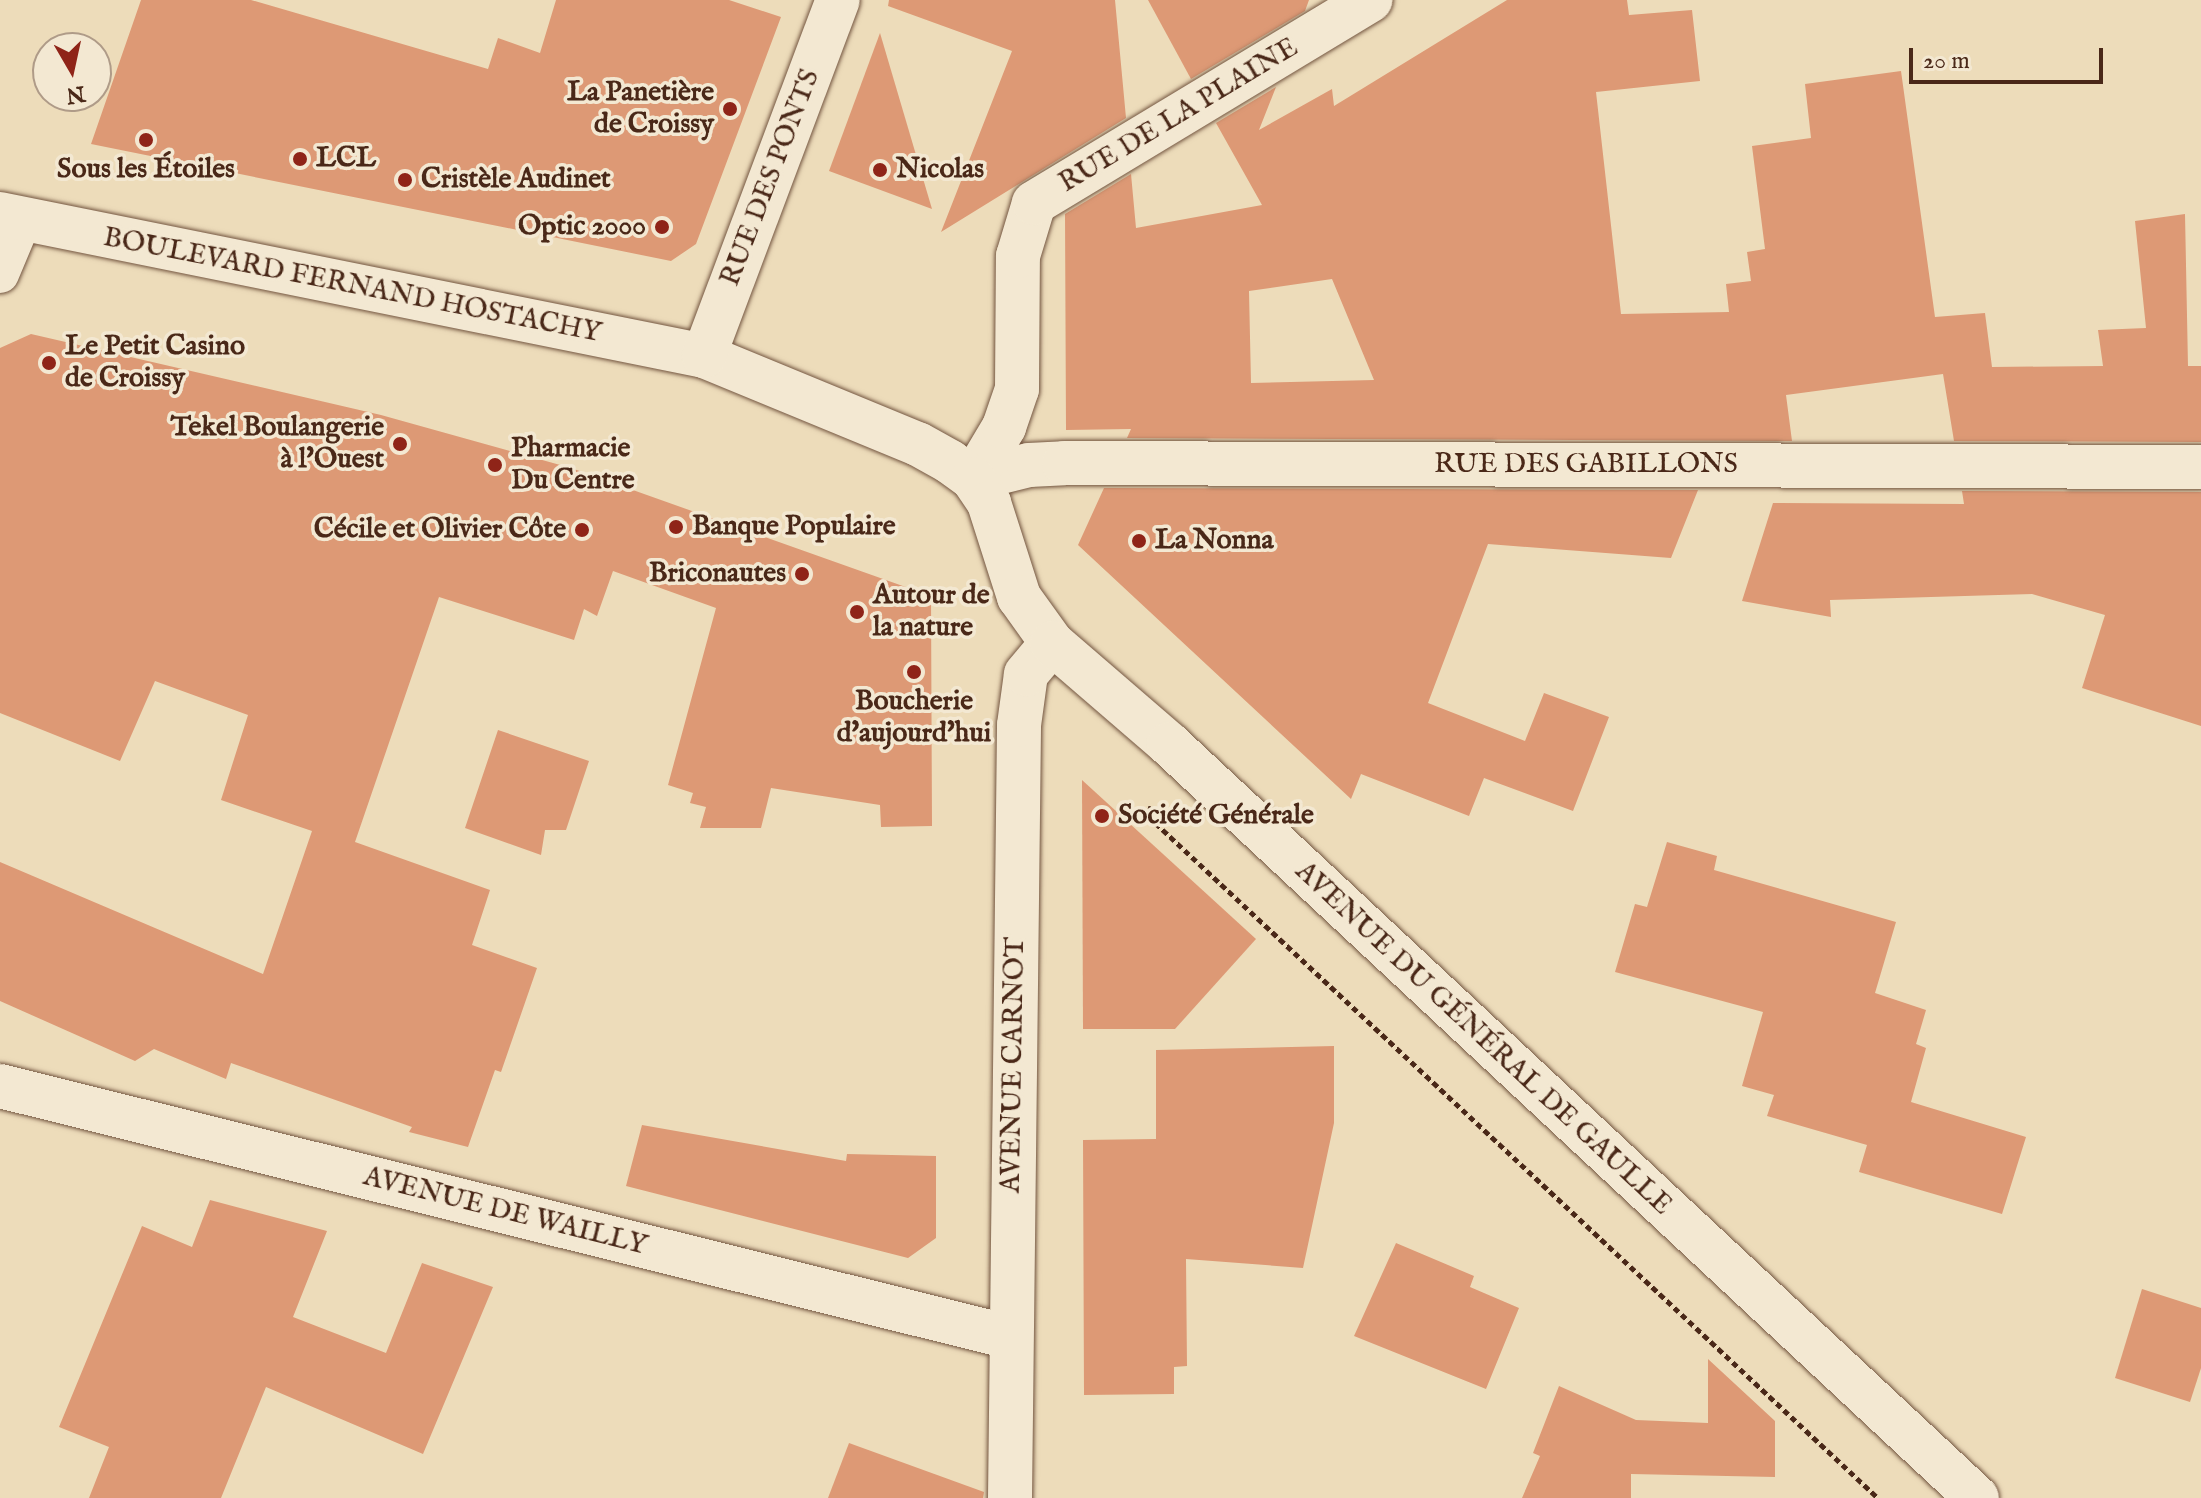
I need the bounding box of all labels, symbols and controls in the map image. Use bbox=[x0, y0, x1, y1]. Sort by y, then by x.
street label: RUE DE LA PLAINE bbox=[1053, 31, 1305, 201]
north arrow bbox=[32, 32, 112, 112]
scale bar bbox=[1913, 32, 2107, 82]
text: 20 m bbox=[1923, 46, 1970, 77]
street label: RUE DES PONTS bbox=[714, 65, 828, 291]
place label: La Panetière de Croissy bbox=[567, 76, 714, 142]
text: N bbox=[64, 78, 87, 109]
marker: La Panetière de Croissy bbox=[721, 100, 739, 118]
marker: Sous les Étoiles bbox=[137, 131, 155, 149]
place label: LCL bbox=[316, 142, 376, 176]
marker: LCL bbox=[291, 150, 309, 168]
place label: Sous les Étoiles bbox=[57, 153, 235, 187]
place label: Nicolas bbox=[896, 153, 984, 187]
marker: Nicolas bbox=[871, 161, 889, 179]
place label: Cristèle Audinet bbox=[421, 163, 611, 197]
marker: Cristèle Audinet bbox=[396, 171, 414, 189]
place label: Optic 2000 bbox=[518, 210, 646, 244]
marker: Optic 2000 bbox=[653, 218, 671, 236]
street label: BOULEVARD FERNAND HOSTACHY bbox=[100, 221, 604, 351]
place label: Le Petit Casino de Croissy bbox=[65, 330, 245, 396]
marker: Le Petit Casino de Croissy bbox=[40, 354, 58, 372]
place label: Tekel Boulangerie à l'Ouest bbox=[170, 411, 384, 477]
place label: Pharmacie Du Centre bbox=[511, 432, 635, 498]
marker: Tekel Boulangerie à l'Ouest bbox=[391, 435, 409, 453]
street label: RUE DES GABILLONS bbox=[1434, 448, 1738, 482]
marker: Pharmacie Du Centre bbox=[486, 456, 504, 474]
place label: Banque Populaire bbox=[692, 510, 896, 544]
place label: Cécile et Olivier Côte bbox=[314, 513, 566, 547]
marker: Banque Populaire bbox=[667, 518, 685, 536]
marker: Cécile et Olivier Côte bbox=[573, 521, 591, 539]
place label: La Nonna bbox=[1155, 524, 1273, 558]
marker: La Nonna bbox=[1130, 532, 1148, 550]
place label: Briconautes bbox=[649, 557, 786, 591]
marker: Briconautes bbox=[793, 565, 811, 583]
place label: Autour de la nature bbox=[873, 579, 990, 645]
marker: Autour de la nature bbox=[848, 603, 866, 621]
marker: Boucherie d'aujourd'hui bbox=[905, 663, 923, 681]
place label: Boucherie d'aujourd'hui bbox=[837, 685, 991, 751]
place label: Société Générale bbox=[1118, 799, 1314, 833]
marker: Société Générale bbox=[1093, 807, 1111, 825]
street label: AVENUE DU GÉNÉRAL DE GAULLE bbox=[1288, 855, 1678, 1223]
street label: AVENUE CARNOT bbox=[995, 937, 1033, 1193]
street label: AVENUE DE WAILLY bbox=[360, 1161, 650, 1263]

